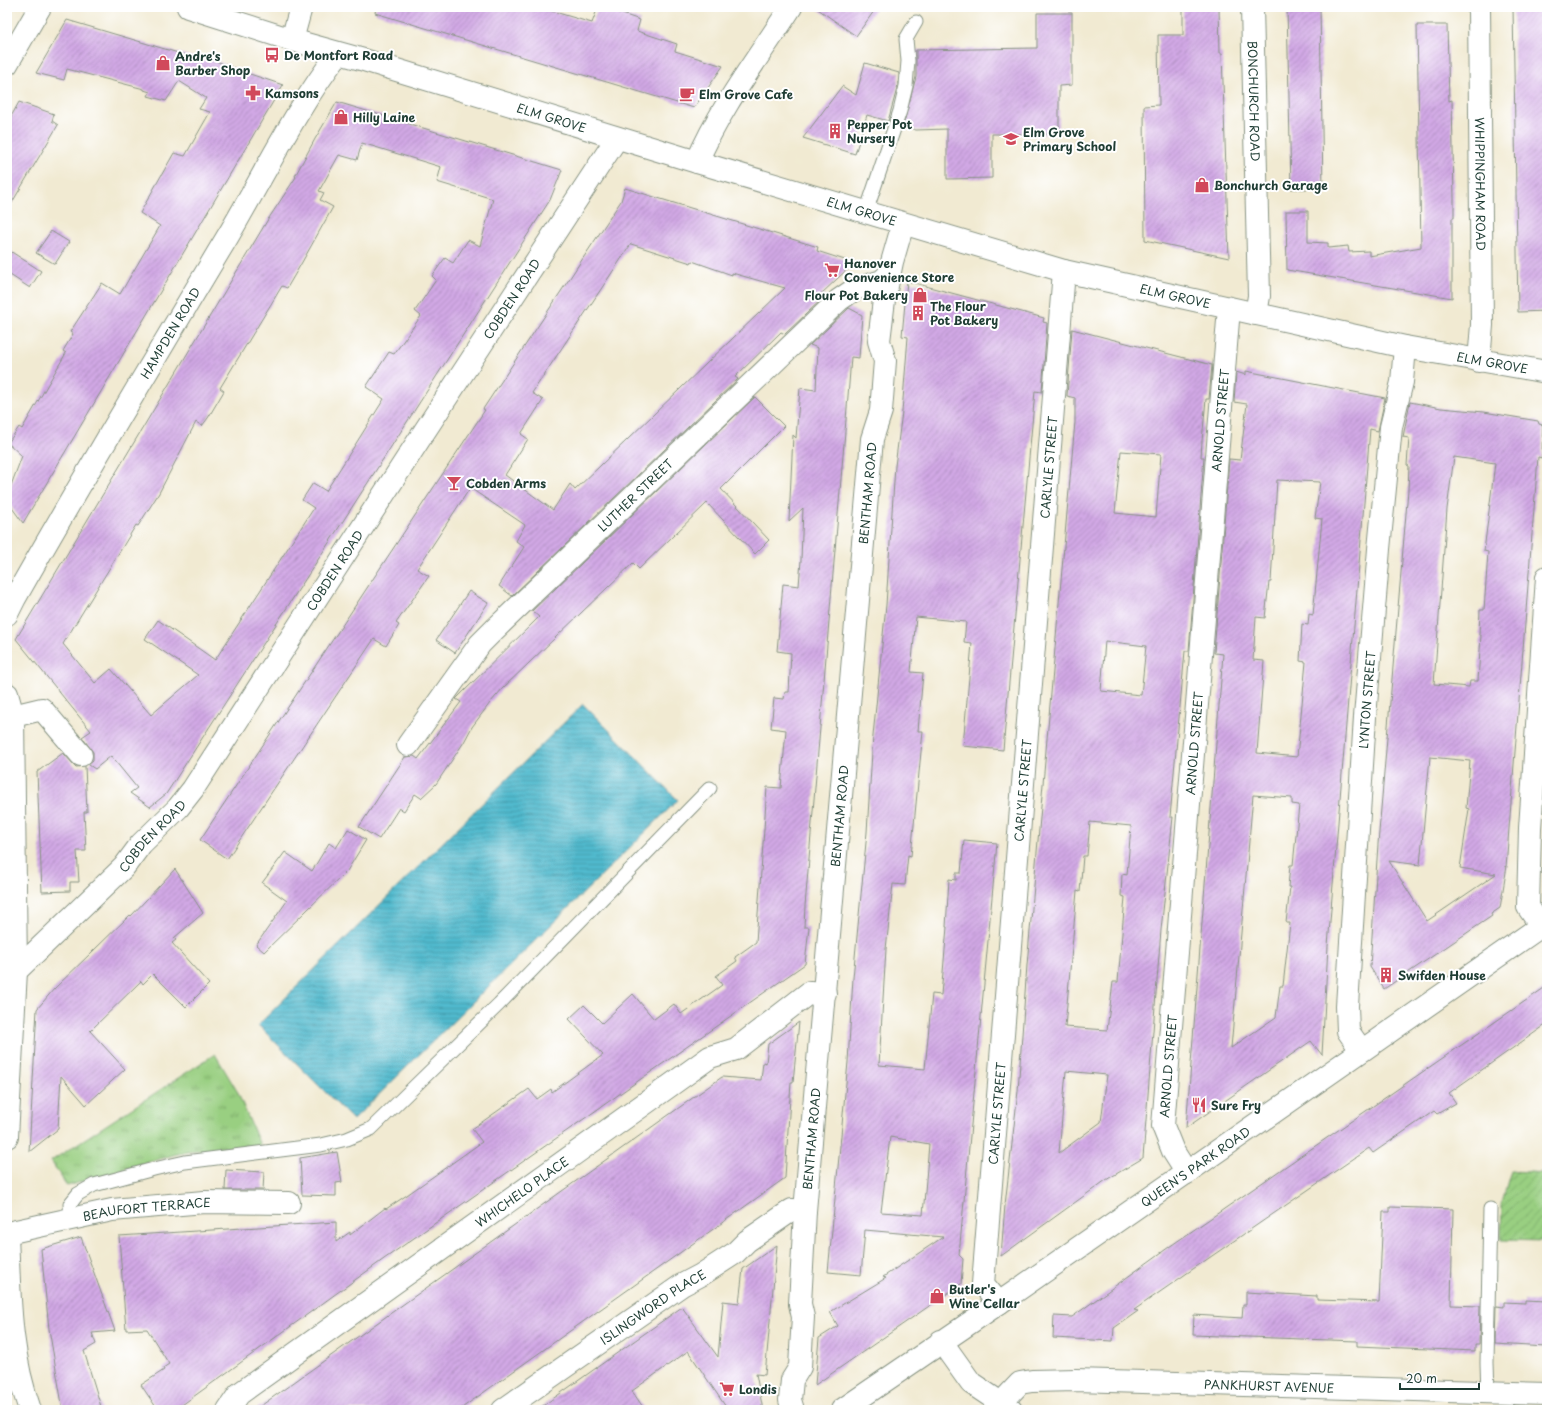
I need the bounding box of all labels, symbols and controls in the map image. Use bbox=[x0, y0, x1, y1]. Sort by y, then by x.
street label: BONCHURCH ROAD bbox=[1244, 40, 1265, 162]
bus stop icon: De Montfort Road bbox=[263, 46, 281, 64]
place label: De Montfort Road bbox=[284, 46, 393, 64]
place label: Andre's Barber Shop bbox=[175, 47, 251, 79]
shop icon: Andre's Barber Shop bbox=[154, 54, 172, 72]
pharmacy icon: Kamsons bbox=[244, 84, 262, 102]
place label: Kamsons bbox=[265, 84, 319, 102]
cafe icon: Elm Grove Cafe bbox=[678, 85, 696, 103]
place label: Elm Grove Cafe bbox=[699, 85, 793, 103]
street label: ELM GROVE bbox=[514, 98, 589, 137]
shop icon: Hilly Laine bbox=[332, 108, 350, 126]
place label: Hilly Laine bbox=[353, 108, 416, 126]
place label: Pepper Pot Nursery bbox=[847, 115, 912, 147]
street label: WHIPPINGHAM ROAD bbox=[1471, 117, 1490, 251]
building icon: Pepper Pot Nursery bbox=[826, 122, 844, 140]
place label: Elm Grove Primary School bbox=[1023, 123, 1116, 155]
school or university icon: Elm Grove Primary School bbox=[1002, 130, 1020, 148]
shop icon: Bonchurch Garage bbox=[1193, 176, 1211, 194]
place label: Bonchurch Garage bbox=[1214, 176, 1328, 194]
street label: ELM GROVE bbox=[825, 192, 899, 230]
place label: Hanover Convenience Store bbox=[844, 254, 955, 286]
street label: COBDEN ROAD bbox=[479, 255, 544, 342]
supermarket icon: Hanover Convenience Store bbox=[823, 261, 841, 279]
street label: ELM GROVE bbox=[1138, 279, 1212, 312]
street label: HAMPDEN ROAD bbox=[136, 284, 204, 382]
place label: Flour Pot Bakery bbox=[805, 286, 908, 304]
shop icon: Flour Pot Bakery bbox=[911, 286, 929, 304]
place label: The Flour Pot Bakery bbox=[930, 297, 998, 329]
building icon: The Flour Pot Bakery bbox=[909, 304, 927, 322]
street label: ELM GROVE bbox=[1455, 347, 1529, 377]
street label: ARNOLD STREET bbox=[1207, 367, 1233, 473]
street label: CARLYLE STREET bbox=[1035, 415, 1061, 519]
street label: BENTHAM ROAD bbox=[854, 441, 881, 545]
street label: LUTHER STREET bbox=[593, 454, 677, 536]
bar icon: Cobden Arms bbox=[445, 474, 463, 492]
place label: Cobden Arms bbox=[466, 474, 546, 492]
street label: COBDEN ROAD bbox=[302, 526, 367, 614]
street label: LYNTON STREET bbox=[1354, 649, 1380, 749]
street label: ARNOLD STREET bbox=[1181, 690, 1207, 795]
street label: CARLYLE STREET bbox=[1009, 738, 1036, 842]
street label: BENTHAM ROAD bbox=[826, 764, 853, 868]
street label: COBDEN ROAD bbox=[114, 796, 190, 876]
building icon: Swifden House bbox=[1377, 966, 1395, 984]
place label: Swifden House bbox=[1398, 966, 1486, 984]
street label: ARNOLD STREET bbox=[1155, 1013, 1181, 1118]
street label: CARLYLE STREET bbox=[984, 1061, 1010, 1165]
street label: BENTHAM ROAD bbox=[798, 1087, 825, 1190]
restaurant icon: Sure Fry bbox=[1190, 1096, 1208, 1114]
place label: Sure Fry bbox=[1211, 1096, 1261, 1114]
street label: QUEEN'S PARK ROAD bbox=[1137, 1122, 1254, 1211]
street label: WHICHELO PLACE bbox=[471, 1152, 572, 1231]
street label: BEAUFORT TERRACE bbox=[81, 1193, 211, 1225]
street label: ISLINGWORD PLACE bbox=[596, 1265, 710, 1349]
place label: Butler's Wine Cellar bbox=[949, 1280, 1020, 1312]
shop icon: Butler's Wine Cellar bbox=[928, 1287, 946, 1305]
scale bar bbox=[1400, 1365, 1479, 1391]
text: 20 m bbox=[1406, 1369, 1437, 1387]
street label: PANKHURST AVENUE bbox=[1204, 1375, 1335, 1397]
supermarket icon: Londis bbox=[718, 1380, 736, 1398]
place label: Londis bbox=[739, 1380, 777, 1398]

